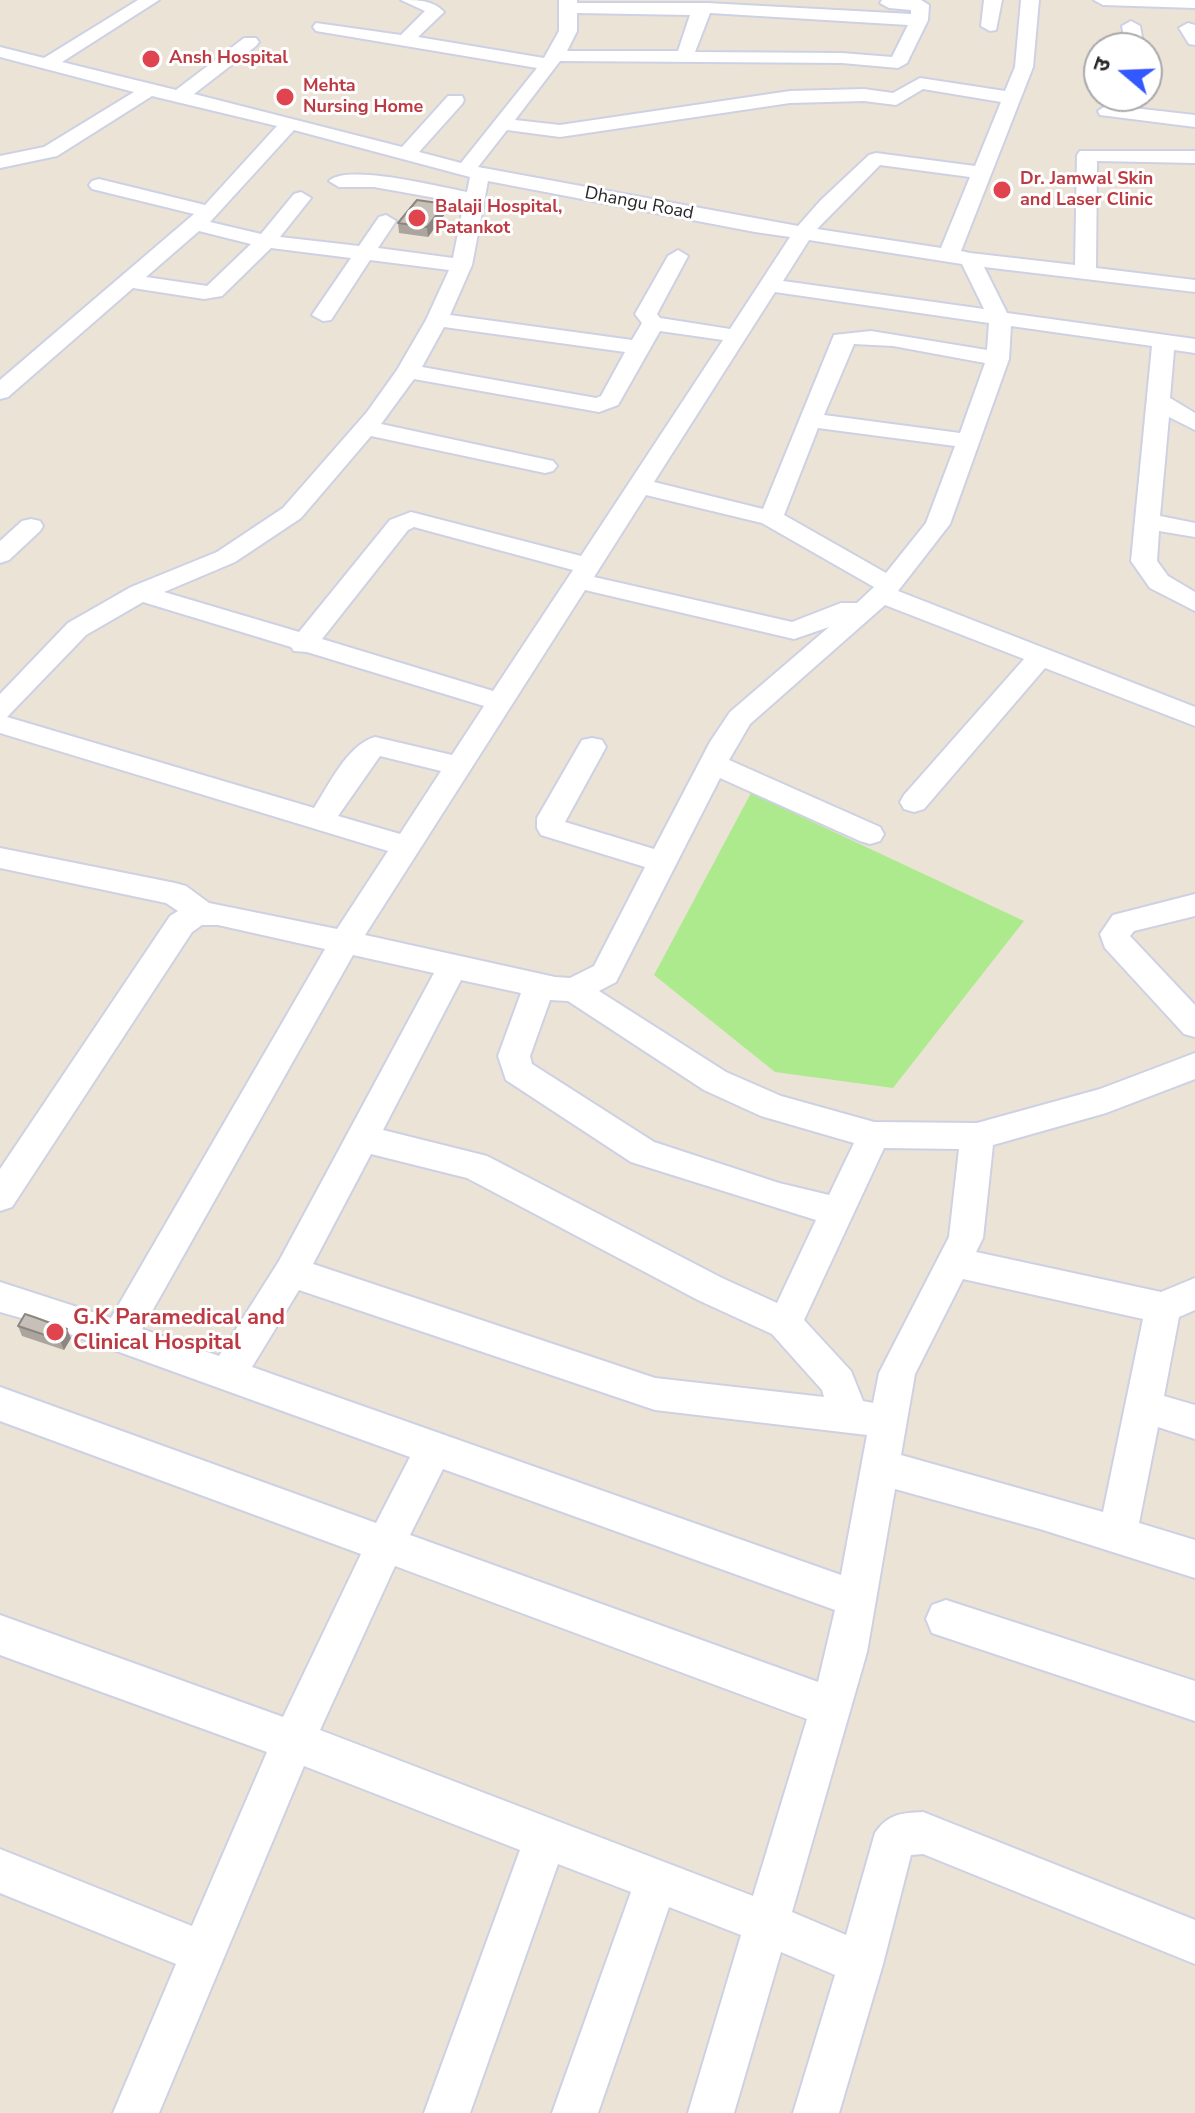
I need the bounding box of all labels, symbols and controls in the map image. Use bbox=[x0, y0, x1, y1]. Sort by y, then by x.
north arrow bbox=[1083, 32, 1163, 112]
marker: Ansh Hospital bbox=[140, 48, 162, 70]
place label: Ansh Hospital bbox=[169, 48, 288, 70]
text: उ bbox=[1086, 54, 1118, 76]
place label: Mehta Nursing Home bbox=[303, 76, 423, 118]
marker: Mehta Nursing Home bbox=[274, 86, 296, 108]
place label: Dr. Jamwal Skin and Laser Clinic bbox=[1020, 169, 1153, 212]
marker: Dr. Jamwal Skin and Laser Clinic bbox=[991, 179, 1013, 201]
street label: Dhangu Road bbox=[583, 183, 695, 225]
place label: Balaji Hospital, Patankot bbox=[435, 197, 563, 240]
marker: Balaji Hospital, Patankot bbox=[406, 207, 428, 229]
place label: G.K Paramedical and Clinical Hospital bbox=[73, 1306, 285, 1358]
marker: G.K Paramedical and Clinical Hospital bbox=[44, 1321, 66, 1343]

